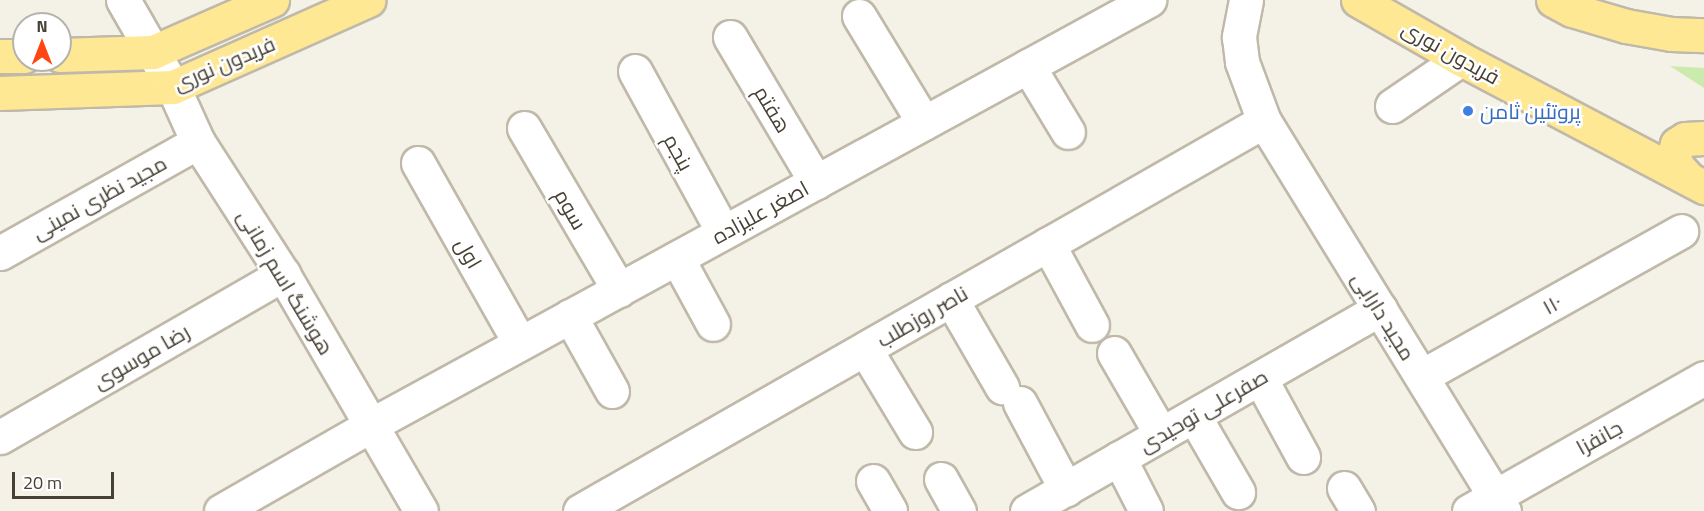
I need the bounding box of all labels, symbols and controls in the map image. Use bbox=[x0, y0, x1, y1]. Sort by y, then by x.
north arrow bbox=[12, 12, 72, 72]
text: N bbox=[36, 14, 48, 38]
street label: فریدون نوری bbox=[1398, 15, 1504, 89]
street label: فریدون نوری bbox=[169, 30, 279, 96]
street label: هفتم bbox=[749, 81, 797, 137]
place label: پروتئین ثامن bbox=[1480, 98, 1581, 124]
marker: پروتئین ثامن bbox=[1461, 104, 1475, 118]
street label: پنجم bbox=[659, 129, 699, 175]
street label: مجید نظری نمینی bbox=[27, 150, 171, 244]
street label: اصغر علیزاده bbox=[707, 175, 813, 249]
street label: سوم bbox=[549, 184, 593, 234]
street label: هوشنگ اسم زمانی bbox=[233, 205, 339, 359]
street label: اول bbox=[450, 233, 488, 273]
street label: مجید دارابی bbox=[1347, 267, 1421, 365]
street label: ناصر روزطلب bbox=[872, 280, 972, 352]
street label: ۱۱۰ bbox=[1538, 289, 1566, 319]
street label: رضا موسوی bbox=[88, 318, 194, 394]
street label: صفرعلی توحیدی bbox=[1134, 363, 1272, 457]
street label: جانفزا bbox=[1572, 414, 1626, 460]
scale bar bbox=[15, 460, 117, 498]
text: 20 m bbox=[23, 469, 62, 496]

